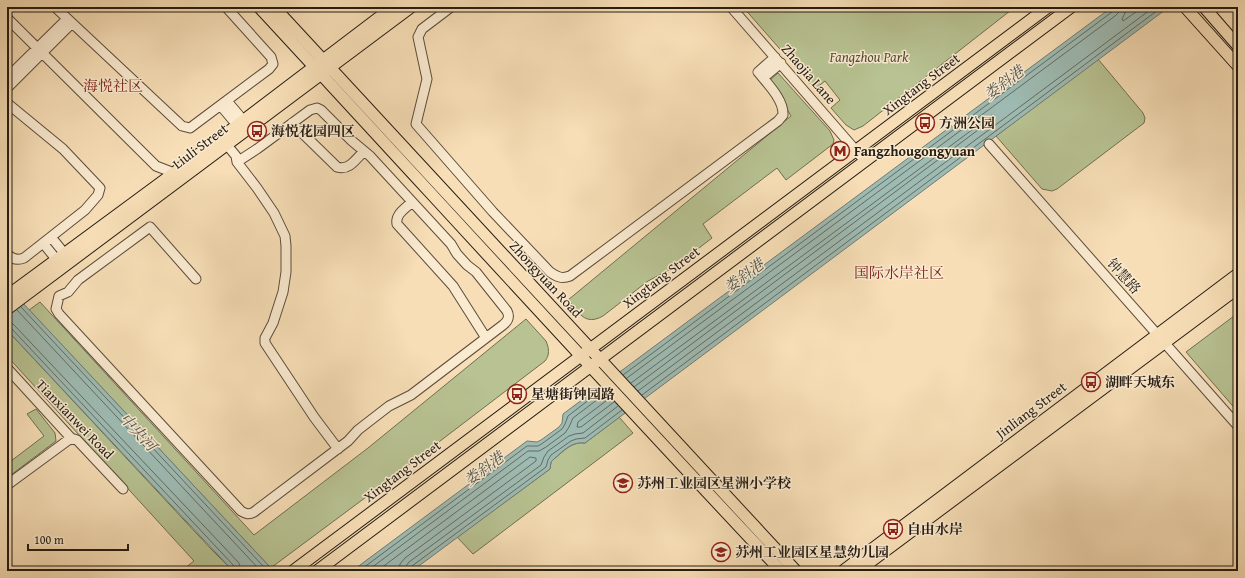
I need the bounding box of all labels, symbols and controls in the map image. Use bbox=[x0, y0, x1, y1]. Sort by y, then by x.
street label: Zhaojia Lane bbox=[777, 39, 841, 109]
park label: Fangzhou Park bbox=[829, 47, 909, 67]
street label: Xingtang Street bbox=[878, 48, 964, 120]
water label: 娄斜港 bbox=[979, 59, 1030, 105]
district label: 海悦社区 bbox=[83, 75, 143, 96]
bus stop icon: 方洲公园 bbox=[914, 112, 936, 134]
place label: 方洲公园 bbox=[939, 113, 995, 133]
street label: Liuli Street bbox=[168, 119, 232, 173]
bus stop icon: 海悦花园四区 bbox=[246, 120, 268, 142]
place label: 海悦花园四区 bbox=[271, 121, 355, 141]
metro station icon: Fangzhougongyuan bbox=[829, 140, 851, 162]
place label: Fangzhougongyuan bbox=[854, 141, 976, 161]
street label: Zhongyuan Road bbox=[505, 236, 587, 322]
street label: Xingtang Street bbox=[618, 241, 704, 313]
water label: 娄斜港 bbox=[719, 252, 770, 298]
street label: 钟慧路 bbox=[1103, 254, 1145, 298]
district label: 国际水岸社区 bbox=[854, 262, 944, 283]
bus stop icon: 湖畔天城东 bbox=[1080, 371, 1102, 393]
place label: 湖畔天城东 bbox=[1105, 372, 1175, 392]
street label: Tianxianwei Road bbox=[32, 375, 119, 464]
street label: Jinliang Street bbox=[990, 377, 1071, 444]
bus stop icon: 星塘街钟园路 bbox=[506, 383, 528, 405]
place label: 星塘街钟园路 bbox=[531, 384, 615, 404]
water label: 中央河 bbox=[115, 408, 163, 457]
street label: Xingtang Street bbox=[359, 435, 445, 507]
water label: 娄斜港 bbox=[459, 445, 510, 491]
school or university icon: 苏州工业园区星洲小学校 bbox=[612, 472, 634, 494]
place label: 苏州工业园区星洲小学校 bbox=[637, 473, 791, 493]
bus stop icon: 自由水岸 bbox=[882, 518, 904, 540]
place label: 自由水岸 bbox=[907, 519, 963, 539]
scale bar bbox=[28, 526, 128, 552]
text: 100 m bbox=[34, 531, 64, 548]
school or university icon: 苏州工业园区星慧幼儿园 bbox=[710, 541, 732, 563]
place label: 苏州工业园区星慧幼儿园 bbox=[735, 542, 889, 562]

